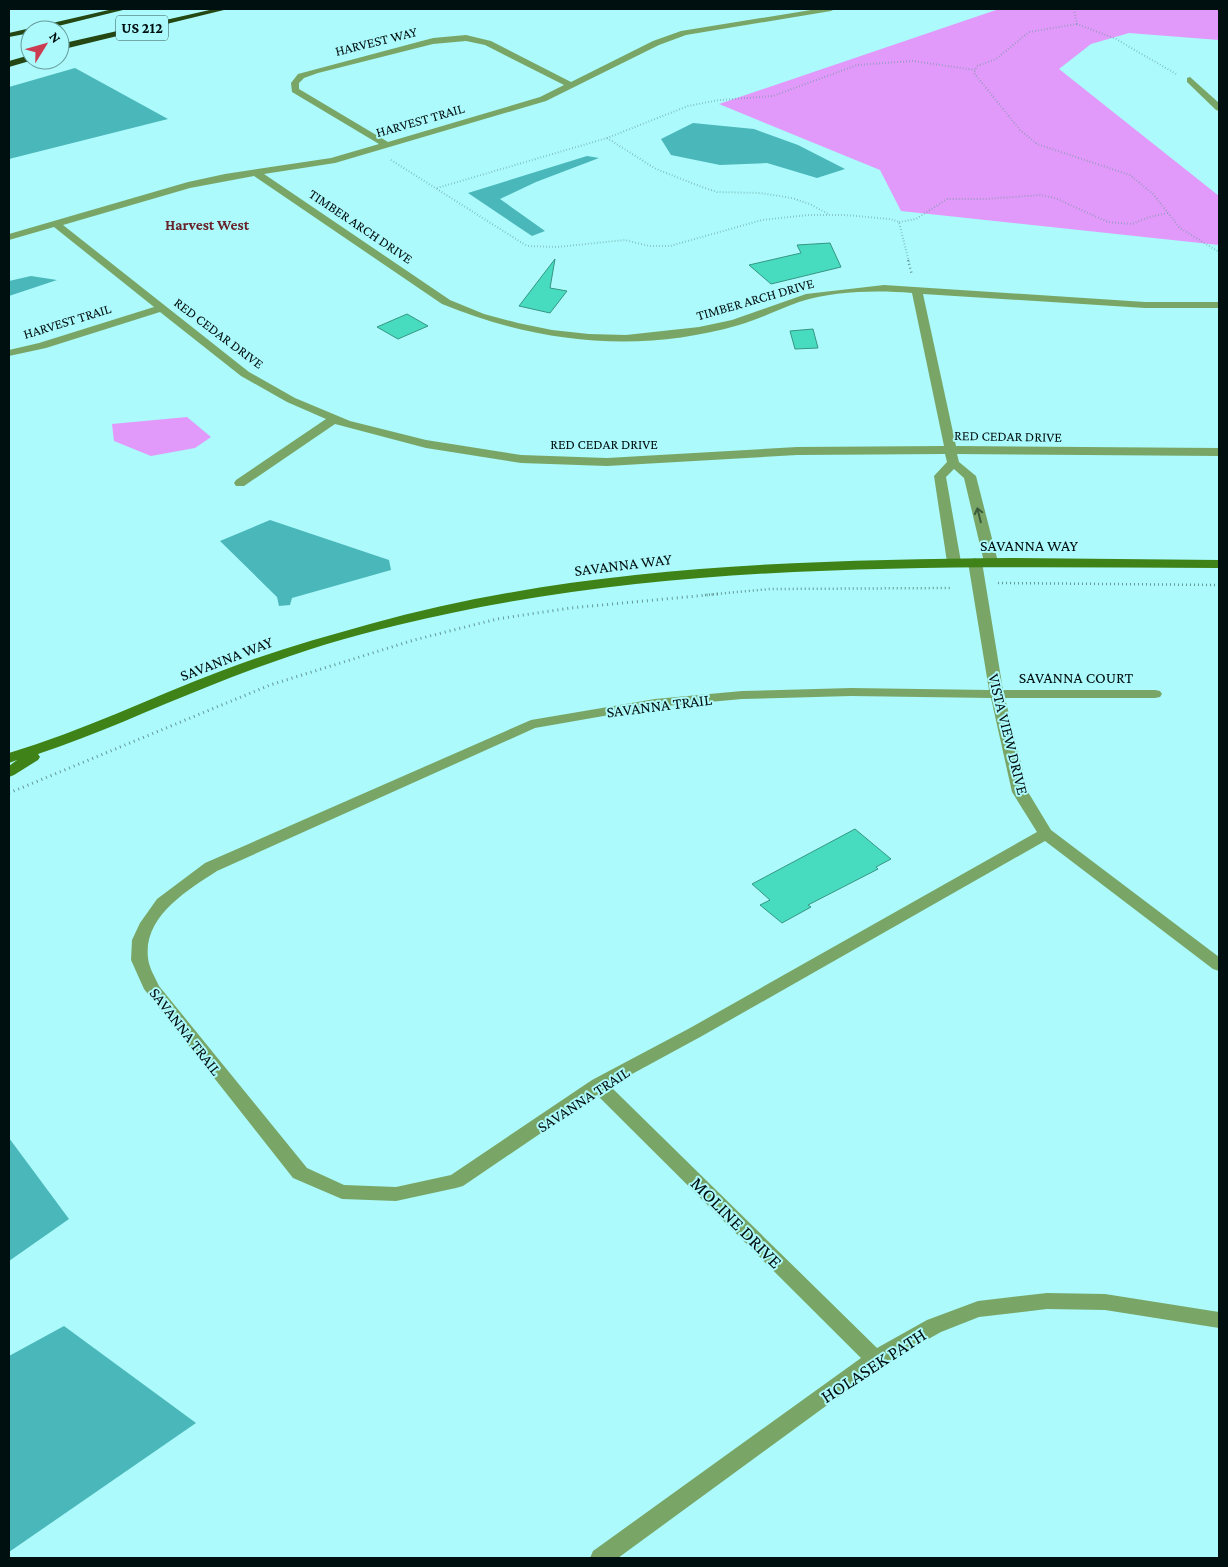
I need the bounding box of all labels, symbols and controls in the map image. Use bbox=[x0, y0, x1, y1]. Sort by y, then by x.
road number: US 212 bbox=[116, 15, 168, 40]
north arrow bbox=[20, 20, 70, 70]
street label: HARVEST WAY bbox=[333, 23, 419, 59]
text: N bbox=[46, 29, 65, 46]
street label: HARVEST TRAIL bbox=[374, 100, 466, 140]
street label: TIMBER ARCH DRIVE bbox=[306, 185, 416, 267]
district label: Harvest West bbox=[165, 217, 250, 233]
street label: TIMBER ARCH DRIVE bbox=[694, 274, 816, 323]
street label: RED CEDAR DRIVE bbox=[171, 294, 267, 372]
street label: HARVEST TRAIL bbox=[21, 300, 113, 342]
street label: RED CEDAR DRIVE bbox=[954, 427, 1062, 445]
street label: RED CEDAR DRIVE bbox=[550, 436, 658, 452]
one-way arrow bbox=[974, 508, 983, 524]
street label: SAVANNA WAY bbox=[980, 537, 1079, 554]
street label: SAVANNA WAY bbox=[573, 550, 673, 579]
street label: SAVANNA WAY bbox=[177, 633, 275, 684]
street label: SAVANNA COURT bbox=[1019, 669, 1134, 686]
street label: VISTA VIEW DRIVE bbox=[985, 672, 1032, 797]
street label: SAVANNA TRAIL bbox=[605, 691, 713, 720]
street label: SAVANNA TRAIL bbox=[146, 984, 225, 1078]
street label: SAVANNA TRAIL bbox=[534, 1063, 632, 1135]
street label: MOLINE DRIVE bbox=[687, 1172, 787, 1272]
street label: HOLASEK PATH bbox=[817, 1324, 930, 1407]

